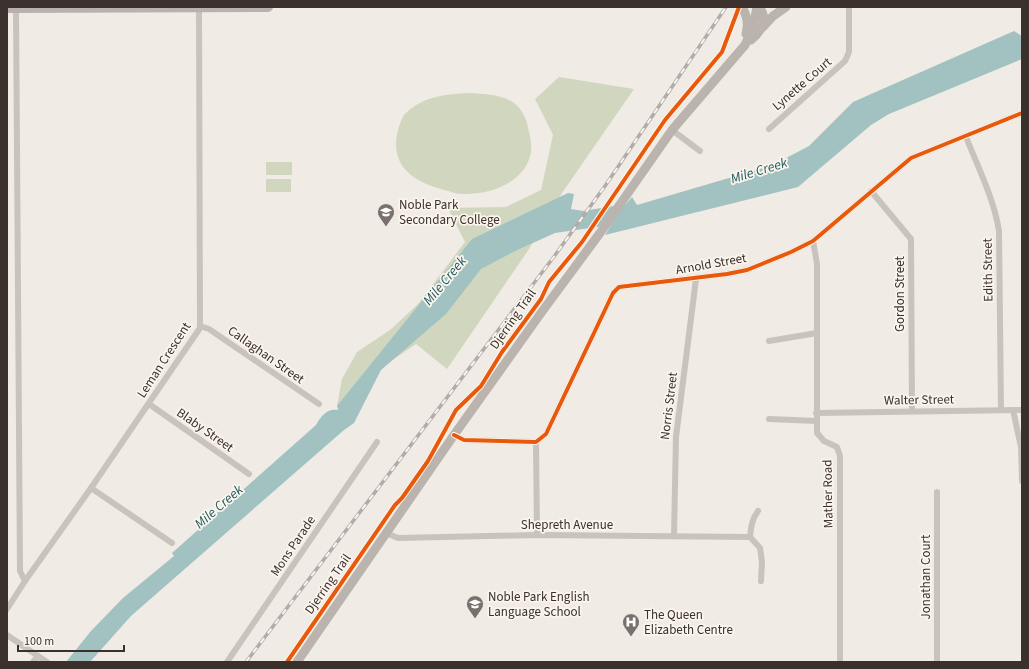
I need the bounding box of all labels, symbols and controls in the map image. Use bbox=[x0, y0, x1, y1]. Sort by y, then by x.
street label: Lynette Court bbox=[768, 53, 836, 115]
water label: Mile Creek bbox=[728, 153, 790, 189]
place label: Noble Park Secondary College bbox=[399, 196, 500, 229]
school or university icon: Noble Park Secondary College bbox=[376, 202, 396, 227]
street label: Edith Street bbox=[978, 237, 998, 302]
street label: Arnold Street bbox=[674, 249, 748, 279]
water label: Mile Creek bbox=[418, 252, 472, 310]
street label: Gordon Street bbox=[891, 255, 909, 332]
street label: Djerring Trail bbox=[486, 285, 540, 353]
street label: Leman Crescent bbox=[133, 318, 196, 401]
street label: Callaghan Street bbox=[224, 322, 308, 388]
street label: Norris Street bbox=[656, 370, 682, 441]
street label: Walter Street bbox=[884, 390, 955, 410]
street label: Blaby Street bbox=[173, 404, 238, 457]
street label: Mather Road bbox=[818, 459, 838, 529]
water label: Mile Creek bbox=[190, 480, 248, 534]
street label: Mons Parade bbox=[266, 512, 320, 580]
street label: Shepreth Avenue bbox=[521, 516, 613, 534]
street label: Jonathan Court bbox=[917, 534, 935, 619]
street label: Djerring Trail bbox=[301, 550, 355, 618]
place label: Noble Park English Language School bbox=[488, 588, 589, 621]
school or university icon: Noble Park English Language School bbox=[465, 594, 485, 619]
place label: The Queen Elizabeth Centre bbox=[644, 606, 733, 639]
hospital icon: The Queen Elizabeth Centre bbox=[621, 612, 641, 637]
scale bar bbox=[18, 627, 124, 653]
text: 100 m bbox=[24, 633, 54, 650]

